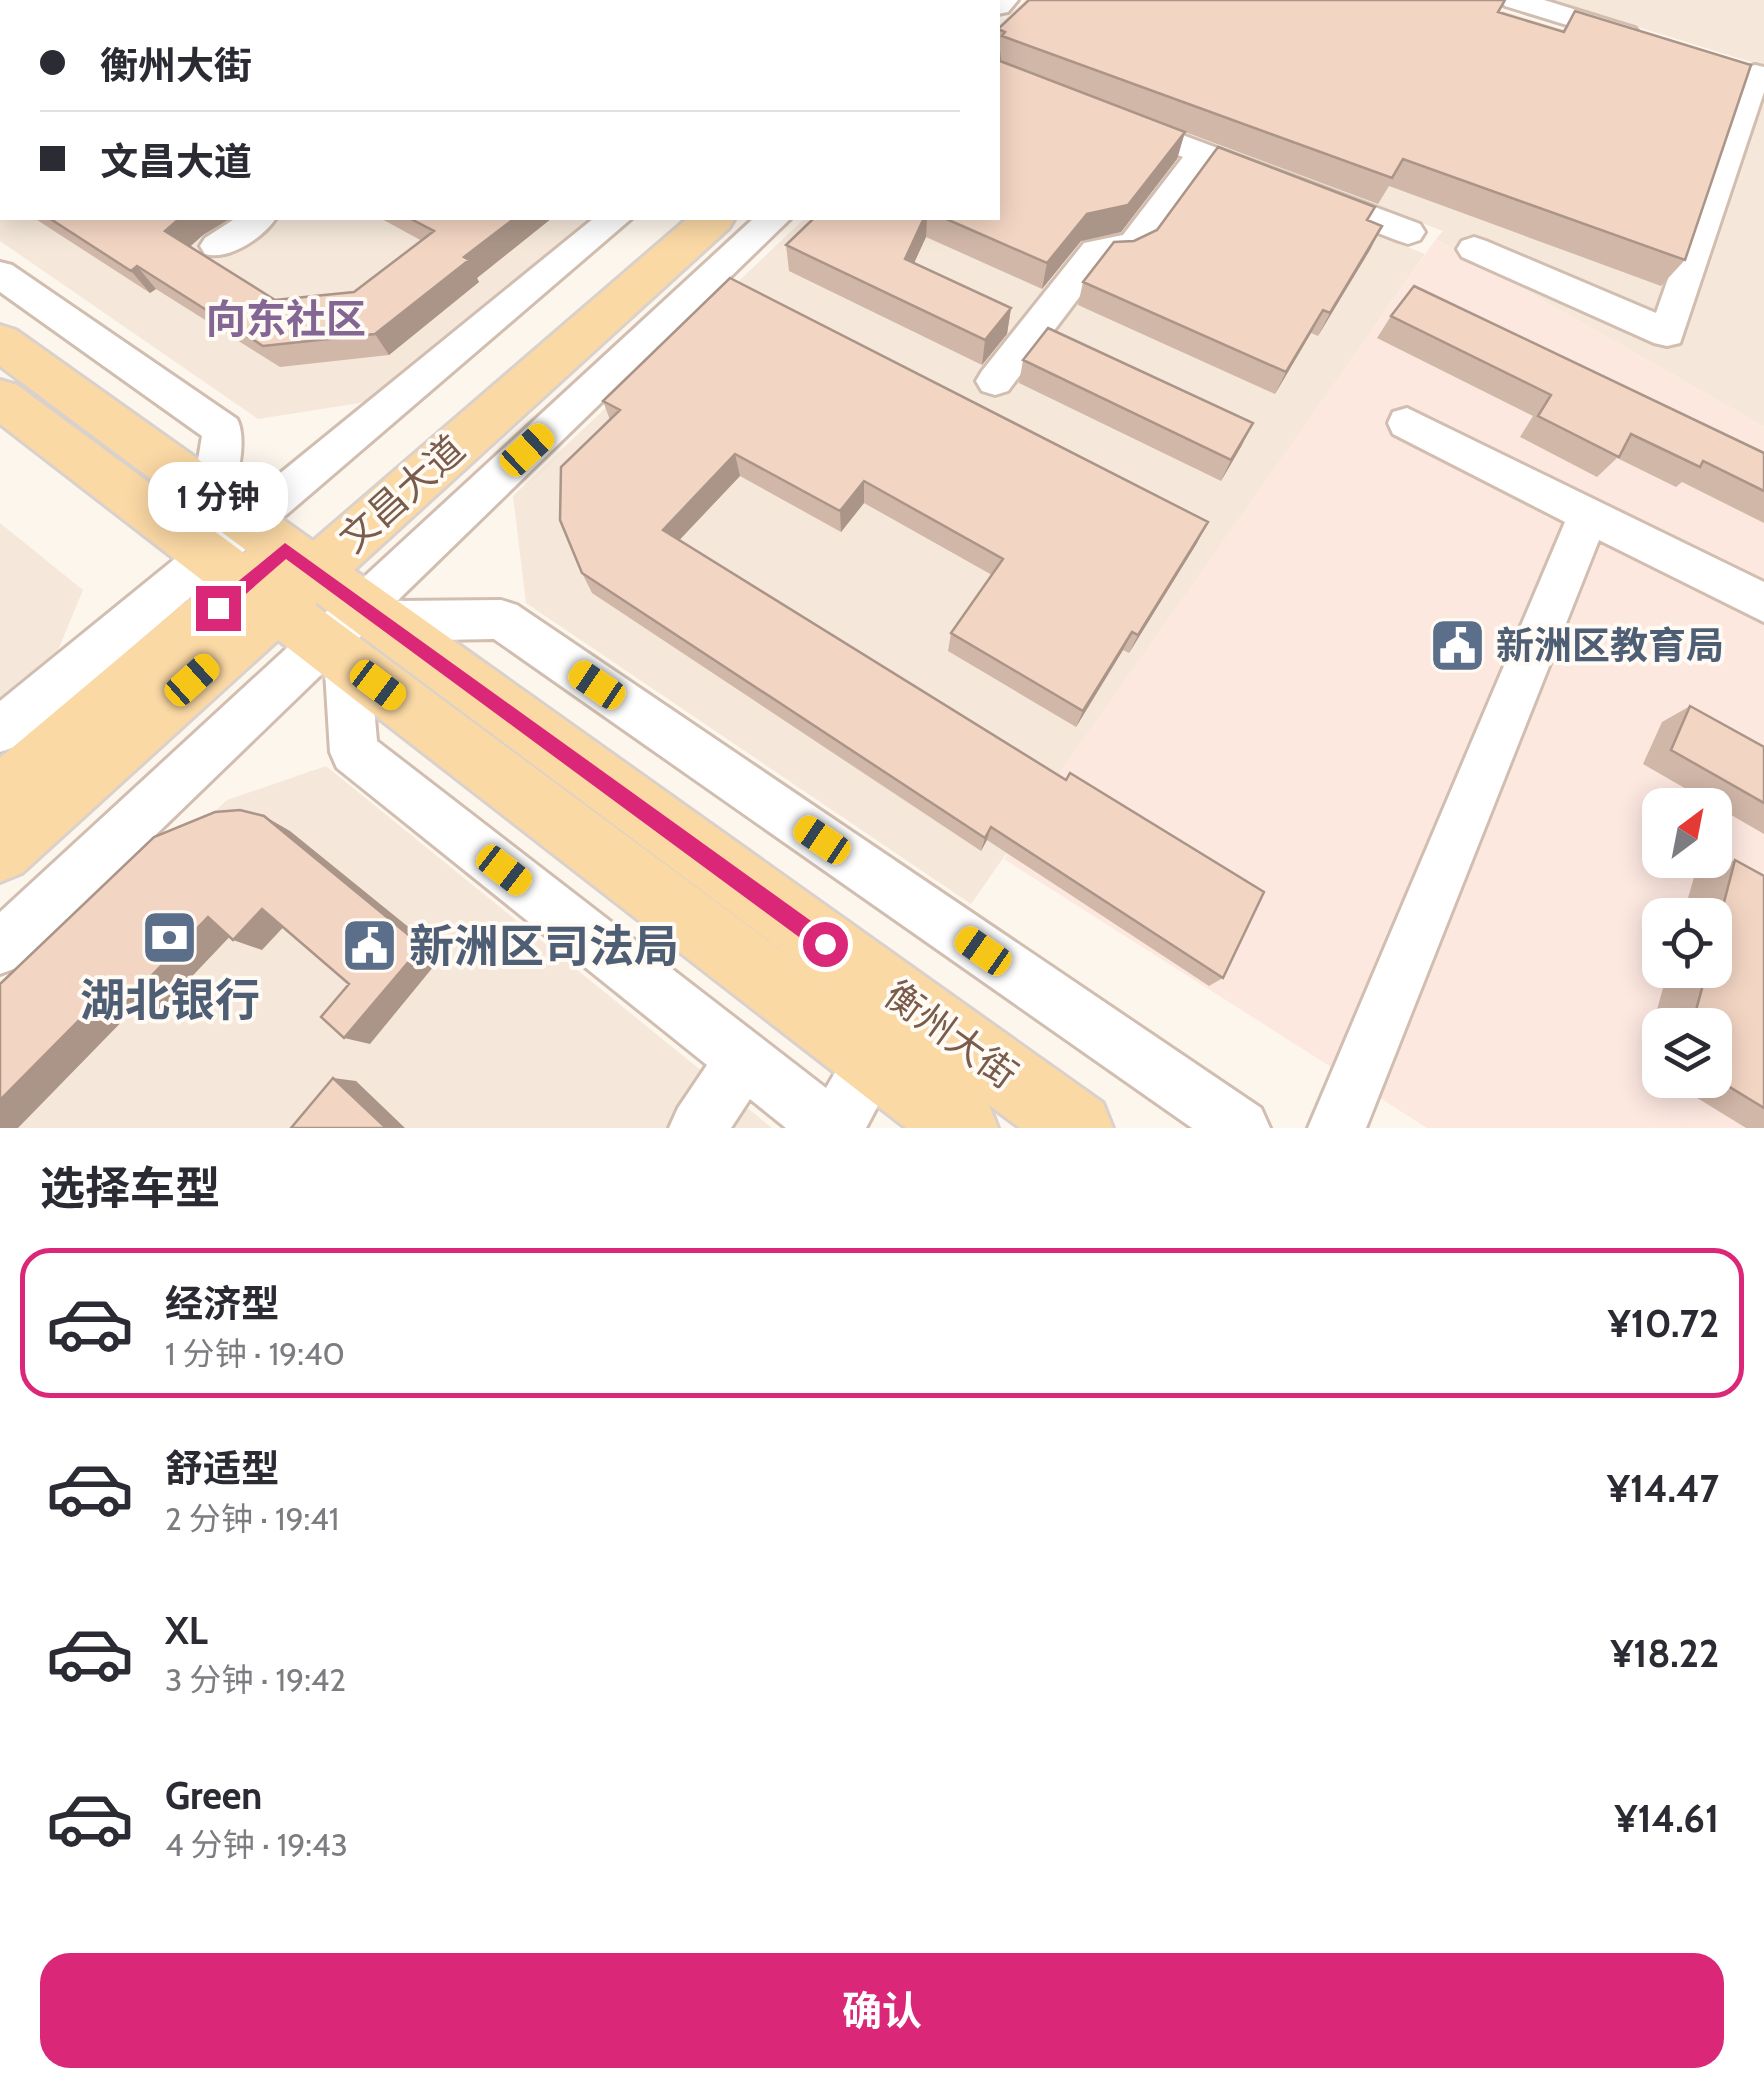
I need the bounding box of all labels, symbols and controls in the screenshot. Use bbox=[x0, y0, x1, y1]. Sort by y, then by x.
text: 衡州大街 bbox=[100, 42, 252, 89]
text: 文昌大道 bbox=[100, 138, 252, 185]
district label: 向东社区 bbox=[206, 294, 366, 343]
car bbox=[495, 419, 559, 481]
street label: 文昌大道 bbox=[329, 425, 474, 562]
callout: 1 分钟 bbox=[148, 463, 288, 533]
text: 1 分钟 bbox=[176, 477, 260, 516]
route end bbox=[196, 586, 241, 631]
public building icon: 新洲区教育局 bbox=[1427, 616, 1487, 676]
place label: 新洲区教育局 bbox=[1496, 622, 1724, 669]
car bbox=[160, 649, 224, 711]
car bbox=[345, 655, 411, 715]
car bbox=[564, 656, 630, 714]
north arrow bbox=[1642, 788, 1732, 878]
map controls bbox=[1642, 788, 1732, 1098]
car bbox=[789, 811, 855, 869]
car bbox=[471, 840, 537, 900]
button: locate bbox=[1642, 898, 1732, 988]
bank icon: 湖北银行 bbox=[140, 908, 200, 968]
public building icon: 新洲区司法局 bbox=[340, 916, 400, 976]
place label: 新洲区司法局 bbox=[409, 919, 679, 973]
route start bbox=[803, 922, 848, 967]
car bbox=[950, 922, 1016, 980]
street label: 衡州大街 bbox=[876, 971, 1027, 1098]
place label: 湖北银行 bbox=[80, 973, 260, 1027]
button: layers bbox=[1642, 1008, 1732, 1098]
text: 选择车型 bbox=[40, 1161, 220, 1215]
icon: car bbox=[45, 1278, 135, 1368]
text: 经济型 bbox=[165, 1280, 279, 1327]
text: ¥10.72 bbox=[1608, 1300, 1719, 1347]
text: 1 分钟 · 19:40 bbox=[165, 1334, 345, 1373]
icon: car bbox=[45, 1443, 135, 1533]
text: 舒适型 bbox=[165, 1445, 279, 1492]
text: ¥14.47 bbox=[1607, 1465, 1719, 1512]
text: 2 分钟 · 19:41 bbox=[165, 1499, 339, 1538]
text: XL bbox=[165, 1607, 208, 1654]
icon: car bbox=[45, 1608, 135, 1698]
text: ¥18.22 bbox=[1610, 1630, 1719, 1677]
text: 3 分钟 · 19:42 bbox=[165, 1660, 346, 1699]
text: Green bbox=[165, 1772, 262, 1819]
icon: car bbox=[45, 1773, 135, 1863]
text: ¥14.61 bbox=[1615, 1795, 1719, 1842]
text: 4 分钟 · 19:43 bbox=[165, 1825, 348, 1864]
button: 确认 bbox=[40, 1953, 1724, 2068]

